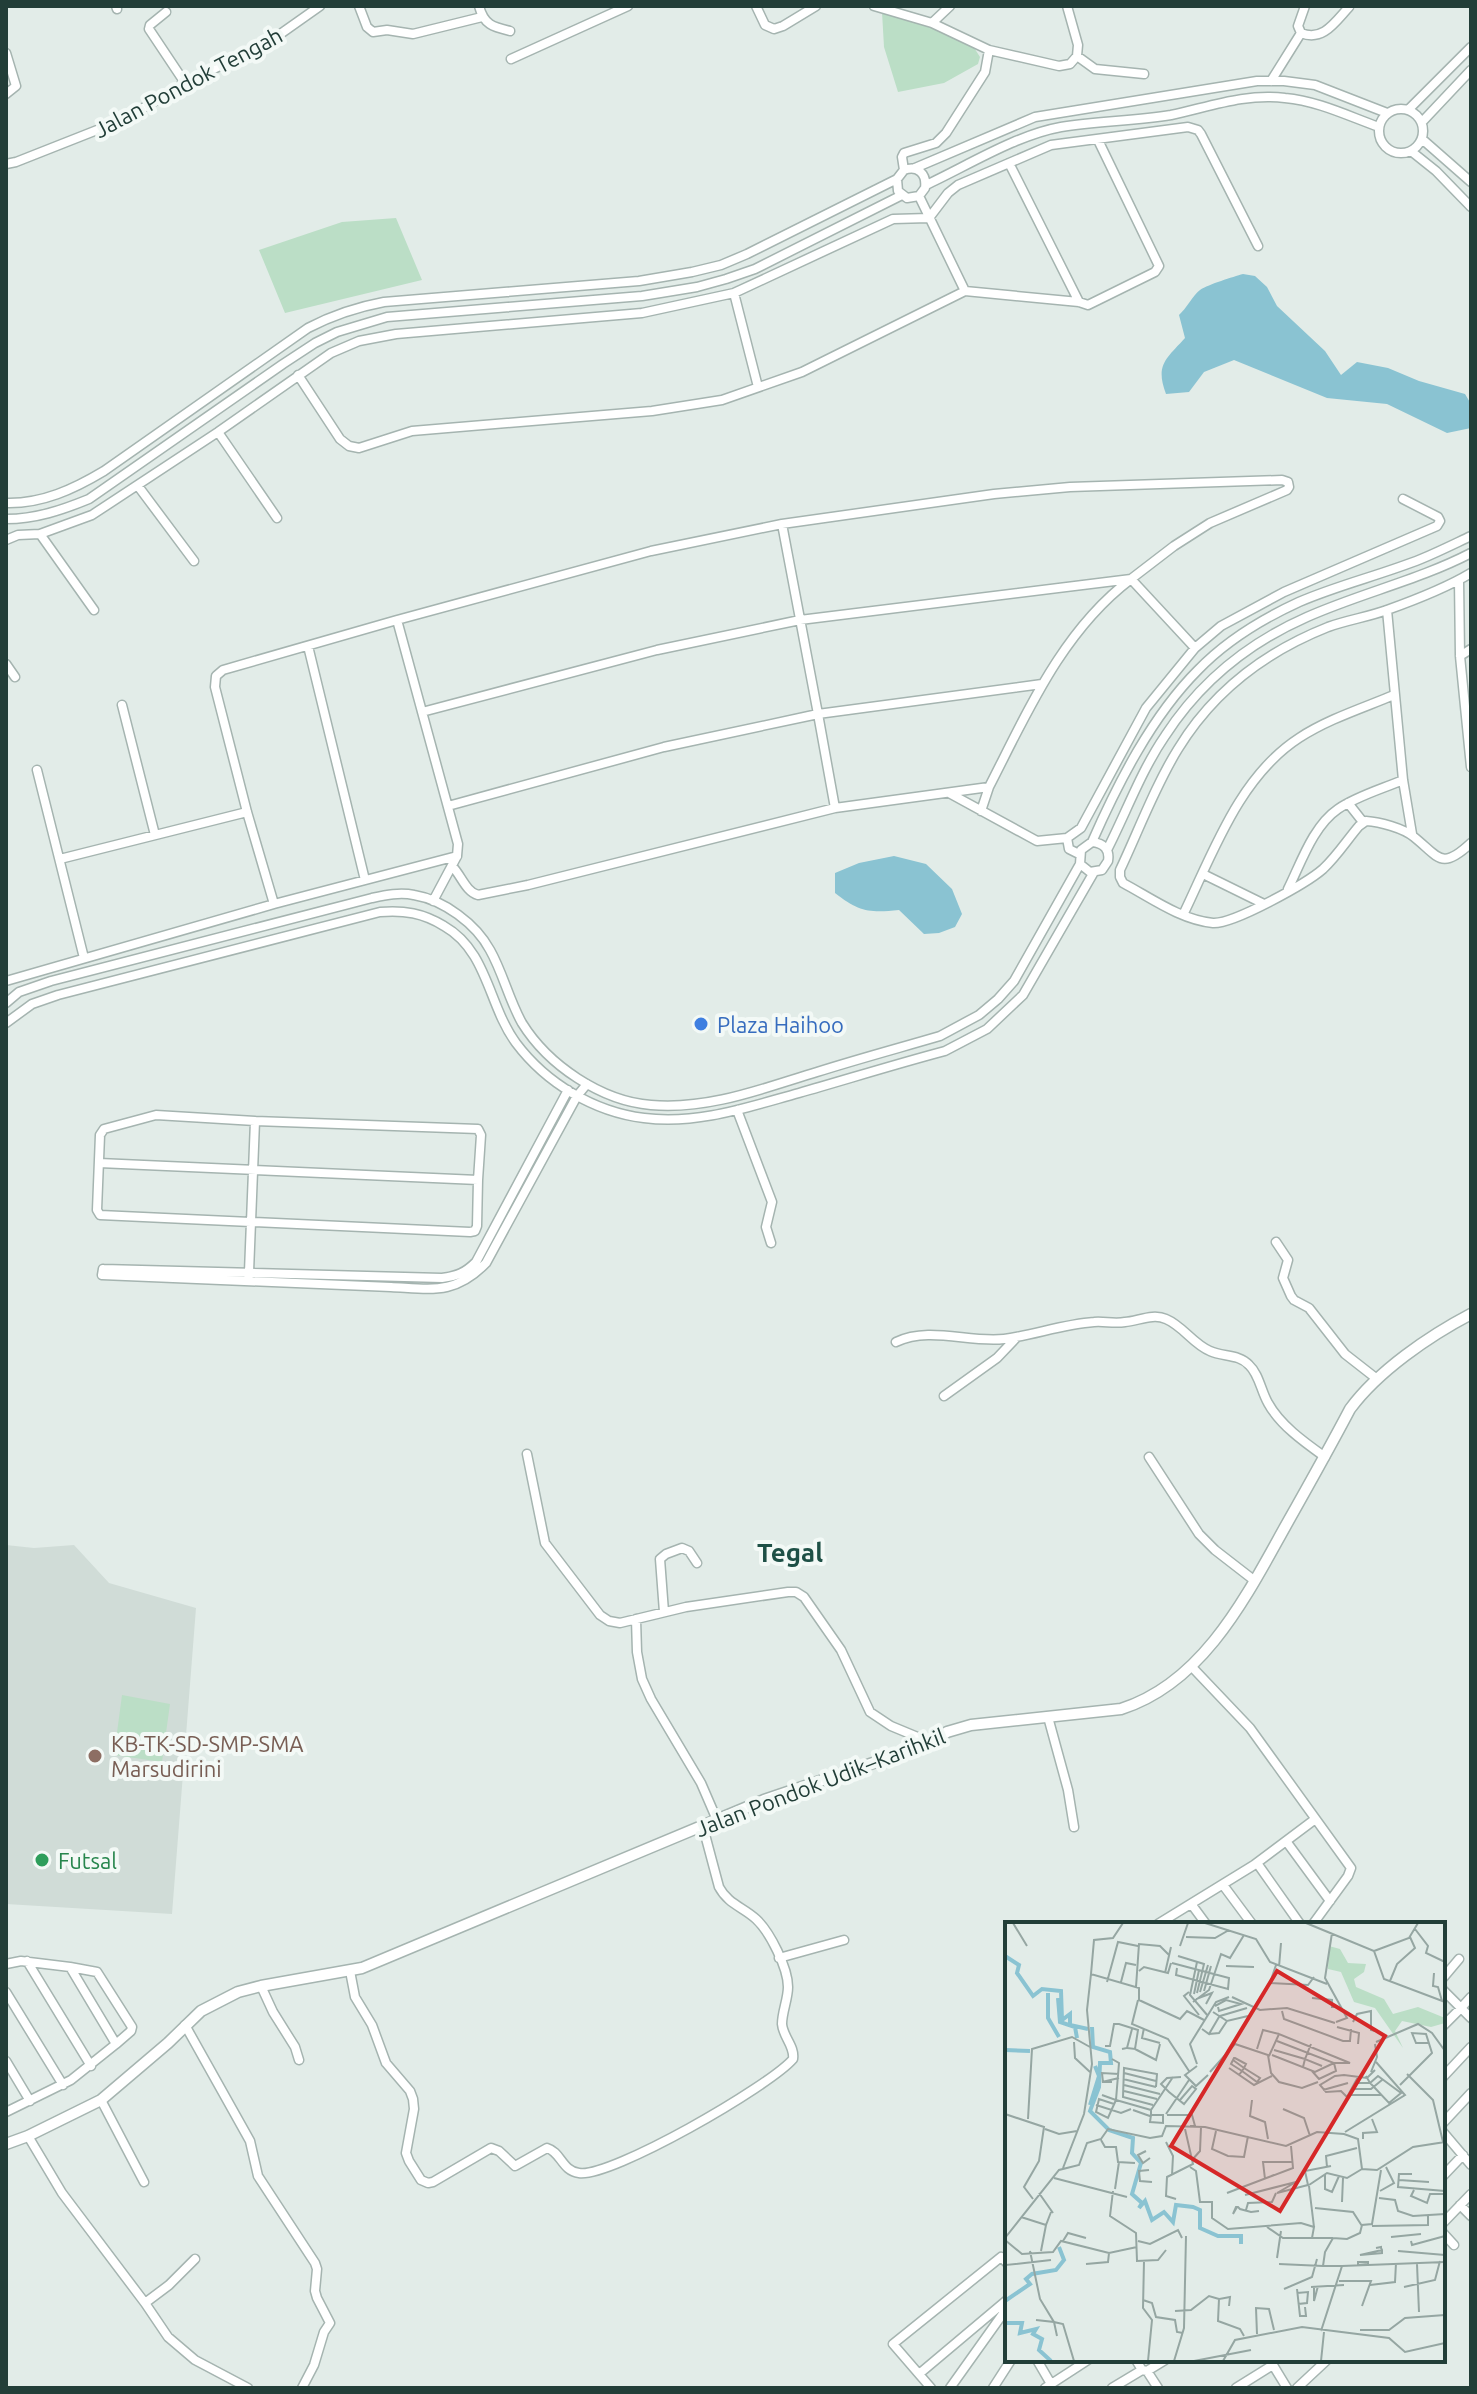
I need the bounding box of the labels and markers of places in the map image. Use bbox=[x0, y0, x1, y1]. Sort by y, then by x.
place label: Plaza Haihoo bbox=[717, 1012, 844, 1037]
marker: Plaza Haihoo bbox=[692, 1015, 710, 1033]
place label: KB-TK-SD-SMP-SMA Marsudirini bbox=[111, 1731, 304, 1781]
marker: KB-TK-SD-SMP-SMA Marsudirini bbox=[86, 1747, 104, 1765]
place label: Futsal bbox=[58, 1848, 117, 1873]
marker: Futsal bbox=[33, 1851, 51, 1869]

